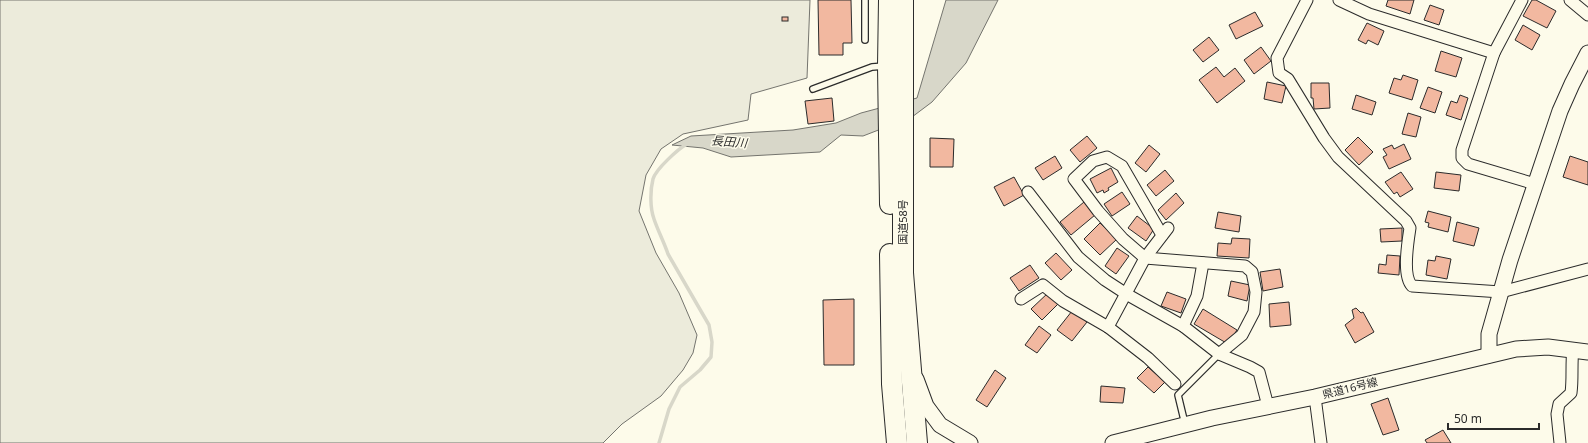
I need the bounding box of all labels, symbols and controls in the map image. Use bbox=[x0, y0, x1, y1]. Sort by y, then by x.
water label: 長田川 bbox=[710, 131, 750, 152]
street label: 国道58号 bbox=[895, 199, 910, 245]
street label: 県道16号線 bbox=[1321, 373, 1379, 402]
scale bar bbox=[1448, 405, 1539, 431]
text: 50 m bbox=[1454, 410, 1482, 427]

